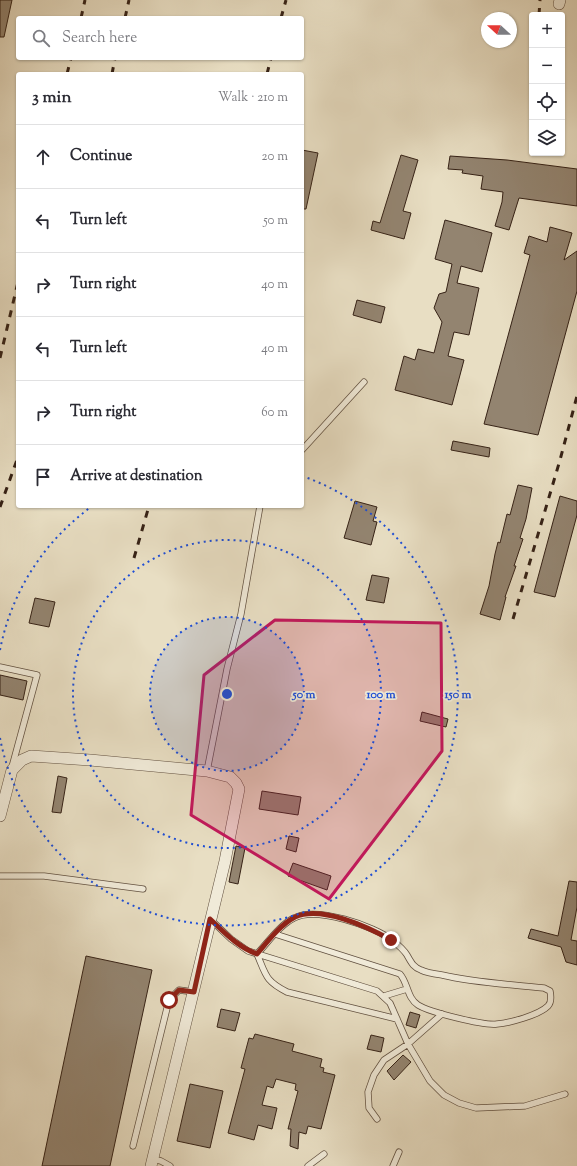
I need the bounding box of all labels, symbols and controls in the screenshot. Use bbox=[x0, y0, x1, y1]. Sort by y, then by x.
north arrow bbox=[481, 12, 517, 48]
map controls bbox=[529, 12, 565, 156]
button: + bbox=[529, 12, 565, 48]
search box bbox=[16, 16, 304, 60]
icon: search bbox=[30, 27, 52, 49]
text: Search here bbox=[62, 28, 137, 49]
button: − bbox=[529, 48, 565, 84]
button: locate bbox=[529, 84, 565, 120]
text: 3 min bbox=[32, 86, 71, 110]
text: Walk · 210 m bbox=[218, 89, 288, 107]
button: layers bbox=[529, 120, 565, 156]
icon: ahead bbox=[32, 146, 54, 168]
text: Continue bbox=[70, 146, 132, 167]
text: 20 m bbox=[262, 148, 288, 166]
icon: left bbox=[32, 210, 54, 232]
text: Turn left bbox=[70, 210, 127, 231]
text: 50 m bbox=[263, 212, 288, 230]
icon: right bbox=[32, 274, 54, 296]
text: Turn right bbox=[70, 274, 136, 295]
text: 40 m bbox=[261, 276, 288, 294]
icon: left bbox=[32, 338, 54, 360]
text: Turn left bbox=[70, 338, 127, 359]
text: 40 m bbox=[261, 340, 288, 358]
icon: right bbox=[32, 402, 54, 424]
text: Turn right bbox=[70, 402, 136, 423]
text: 60 m bbox=[261, 404, 288, 422]
icon: arrive bbox=[32, 466, 54, 488]
text: Arrive at destination bbox=[70, 466, 203, 487]
text: 50 m bbox=[292, 686, 316, 704]
text: 100 m bbox=[365, 686, 396, 704]
text: 150 m bbox=[443, 686, 472, 704]
centre of rings bbox=[220, 687, 234, 701]
route end bbox=[382, 931, 400, 949]
route start bbox=[160, 991, 178, 1009]

